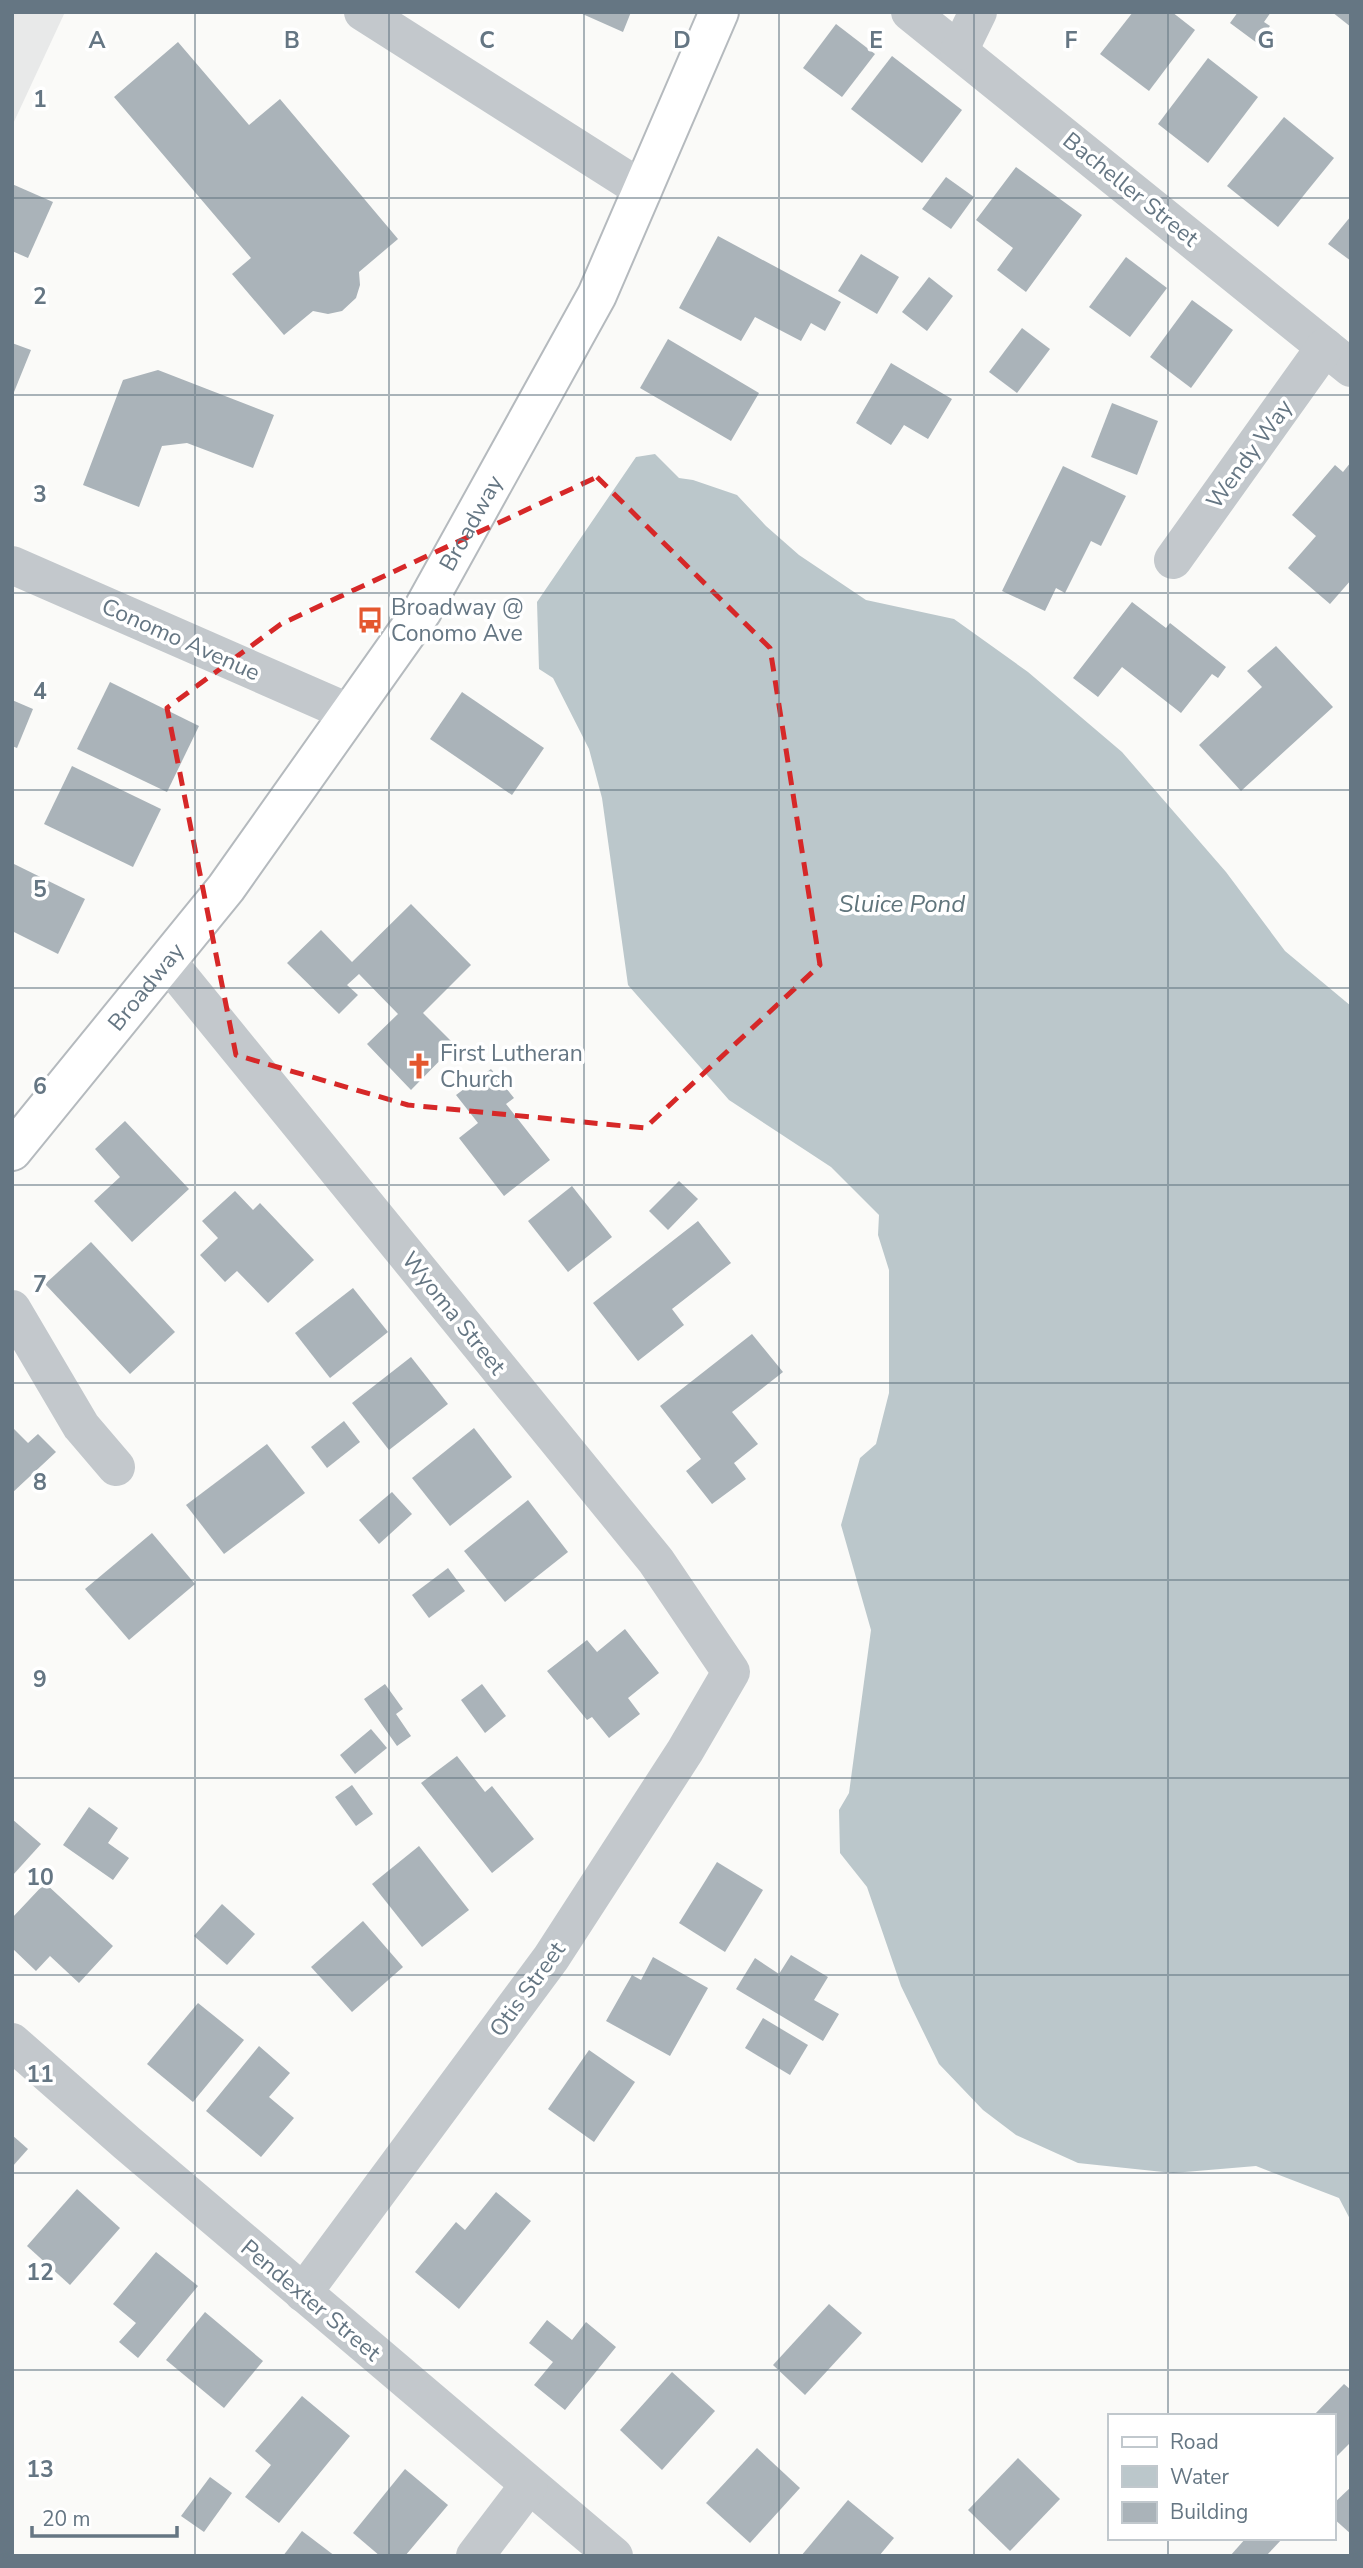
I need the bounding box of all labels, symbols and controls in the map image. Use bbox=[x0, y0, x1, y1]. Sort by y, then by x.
text: A bbox=[88, 25, 106, 56]
text: B bbox=[284, 25, 300, 56]
text: C bbox=[479, 25, 495, 56]
text: D bbox=[673, 25, 691, 56]
text: E bbox=[869, 25, 883, 56]
text: F bbox=[1065, 25, 1078, 56]
text: G bbox=[1258, 25, 1274, 56]
text: 1 bbox=[33, 84, 47, 115]
street label: Bacheller Street bbox=[1056, 125, 1206, 254]
text: 2 bbox=[33, 281, 47, 312]
street label: Wendy Way bbox=[1199, 393, 1300, 515]
street label: Broadway bbox=[432, 470, 510, 577]
text: 3 bbox=[33, 479, 47, 510]
street label: Conomo Avenue bbox=[97, 591, 265, 688]
place label: Broadway @ Conomo Ave bbox=[391, 592, 524, 649]
bus stop icon: Broadway @ Conomo Ave bbox=[355, 605, 385, 635]
text: 4 bbox=[33, 676, 47, 707]
text: 5 bbox=[33, 874, 47, 905]
water label: Sluice Pond bbox=[839, 888, 965, 920]
street label: Broadway bbox=[101, 936, 191, 1037]
place label: First Lutheran Church bbox=[440, 1038, 583, 1095]
church icon: First Lutheran Church bbox=[404, 1051, 434, 1081]
text: 6 bbox=[33, 1071, 47, 1102]
street label: Wyoma Street bbox=[394, 1245, 513, 1382]
text: 7 bbox=[33, 1269, 47, 1300]
text: 8 bbox=[33, 1467, 47, 1498]
text: 9 bbox=[33, 1664, 47, 1695]
text: 10 bbox=[26, 1862, 54, 1893]
street label: Otis Street bbox=[482, 1935, 573, 2043]
text: 11 bbox=[26, 2059, 54, 2090]
street label: Pendexter Street bbox=[234, 2233, 388, 2369]
text: 12 bbox=[26, 2257, 54, 2288]
legend bbox=[1108, 2414, 1335, 2540]
text: Road bbox=[1170, 2428, 1219, 2456]
text: 13 bbox=[26, 2454, 54, 2485]
text: Water bbox=[1170, 2463, 1229, 2491]
scale bar bbox=[32, 2494, 177, 2538]
text: Building bbox=[1170, 2498, 1248, 2526]
text: 20 m bbox=[42, 2505, 91, 2533]

